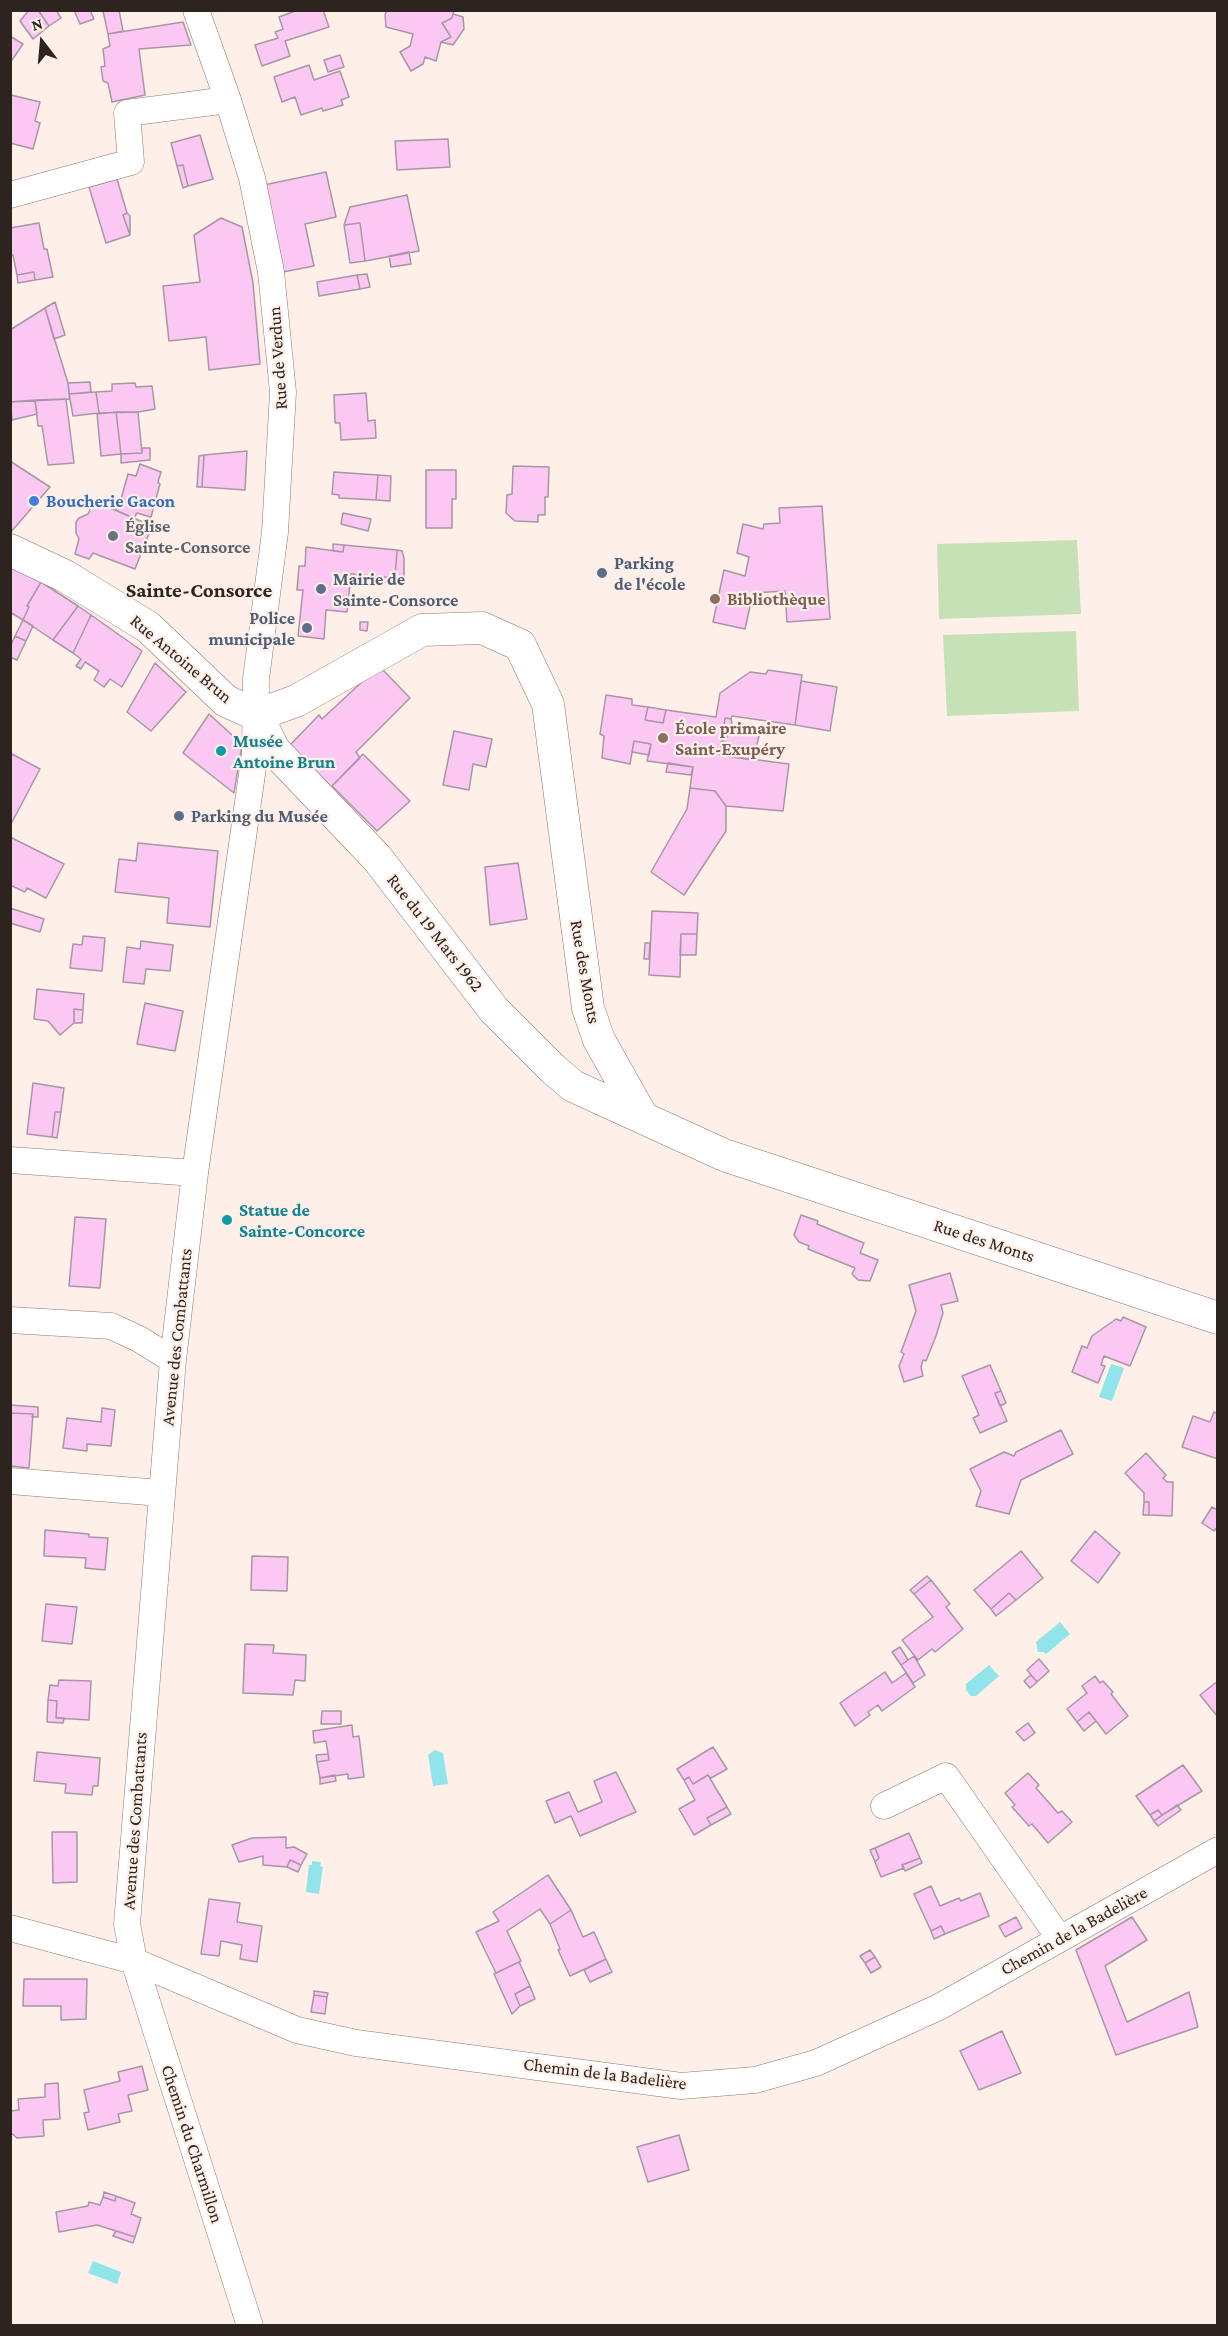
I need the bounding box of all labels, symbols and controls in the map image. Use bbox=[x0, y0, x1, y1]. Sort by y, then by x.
north arrow bbox=[12, 12, 72, 72]
text: N bbox=[29, 15, 44, 34]
street label: Rue de Verdun bbox=[264, 306, 292, 410]
place label: Boucherie Gacon bbox=[46, 490, 175, 512]
marker: Boucherie Gacon bbox=[27, 494, 41, 508]
place label: Église Sainte-Consorce bbox=[125, 515, 250, 558]
marker: Église Sainte-Consorce bbox=[106, 529, 120, 543]
place label: Parking de l'école bbox=[614, 552, 685, 594]
marker: Parking de l'école bbox=[595, 566, 609, 580]
place label: Mairie de Sainte-Consorce bbox=[333, 568, 458, 610]
district label: Sainte-Consorce bbox=[126, 578, 272, 604]
marker: Mairie de Sainte-Consorce bbox=[314, 582, 328, 596]
place label: Bibliothèque bbox=[727, 588, 826, 610]
marker: Bibliothèque bbox=[708, 592, 722, 606]
place label: Police municipale bbox=[208, 607, 295, 650]
street label: Rue Antoine Brun bbox=[126, 610, 236, 708]
marker: Police municipale bbox=[300, 621, 314, 635]
place label: École primaire Saint-Exupéry bbox=[675, 717, 786, 760]
place label: Musée Antoine Brun bbox=[233, 730, 335, 772]
marker: École primaire Saint-Exupéry bbox=[656, 731, 670, 745]
marker: Musée Antoine Brun bbox=[214, 744, 228, 758]
place label: Parking du Musée bbox=[191, 805, 328, 827]
marker: Parking du Musée bbox=[172, 809, 186, 823]
street label: Rue du 19 Mars 1962 bbox=[382, 870, 488, 996]
street label: Rue des Monts bbox=[565, 919, 605, 1025]
place label: Statue de Sainte-Concorce bbox=[239, 1199, 365, 1242]
marker: Statue de Sainte-Concorce bbox=[220, 1213, 234, 1227]
street label: Rue des Monts bbox=[931, 1215, 1037, 1267]
street label: Avenue des Combattants bbox=[157, 1247, 197, 1427]
street label: Avenue des Combattants bbox=[118, 1731, 152, 1911]
street label: Chemin de la Badelière bbox=[997, 1882, 1151, 1980]
street label: Chemin de la Badelière bbox=[522, 2053, 688, 2095]
street label: Chemin du Charmillon bbox=[156, 2062, 228, 2226]

